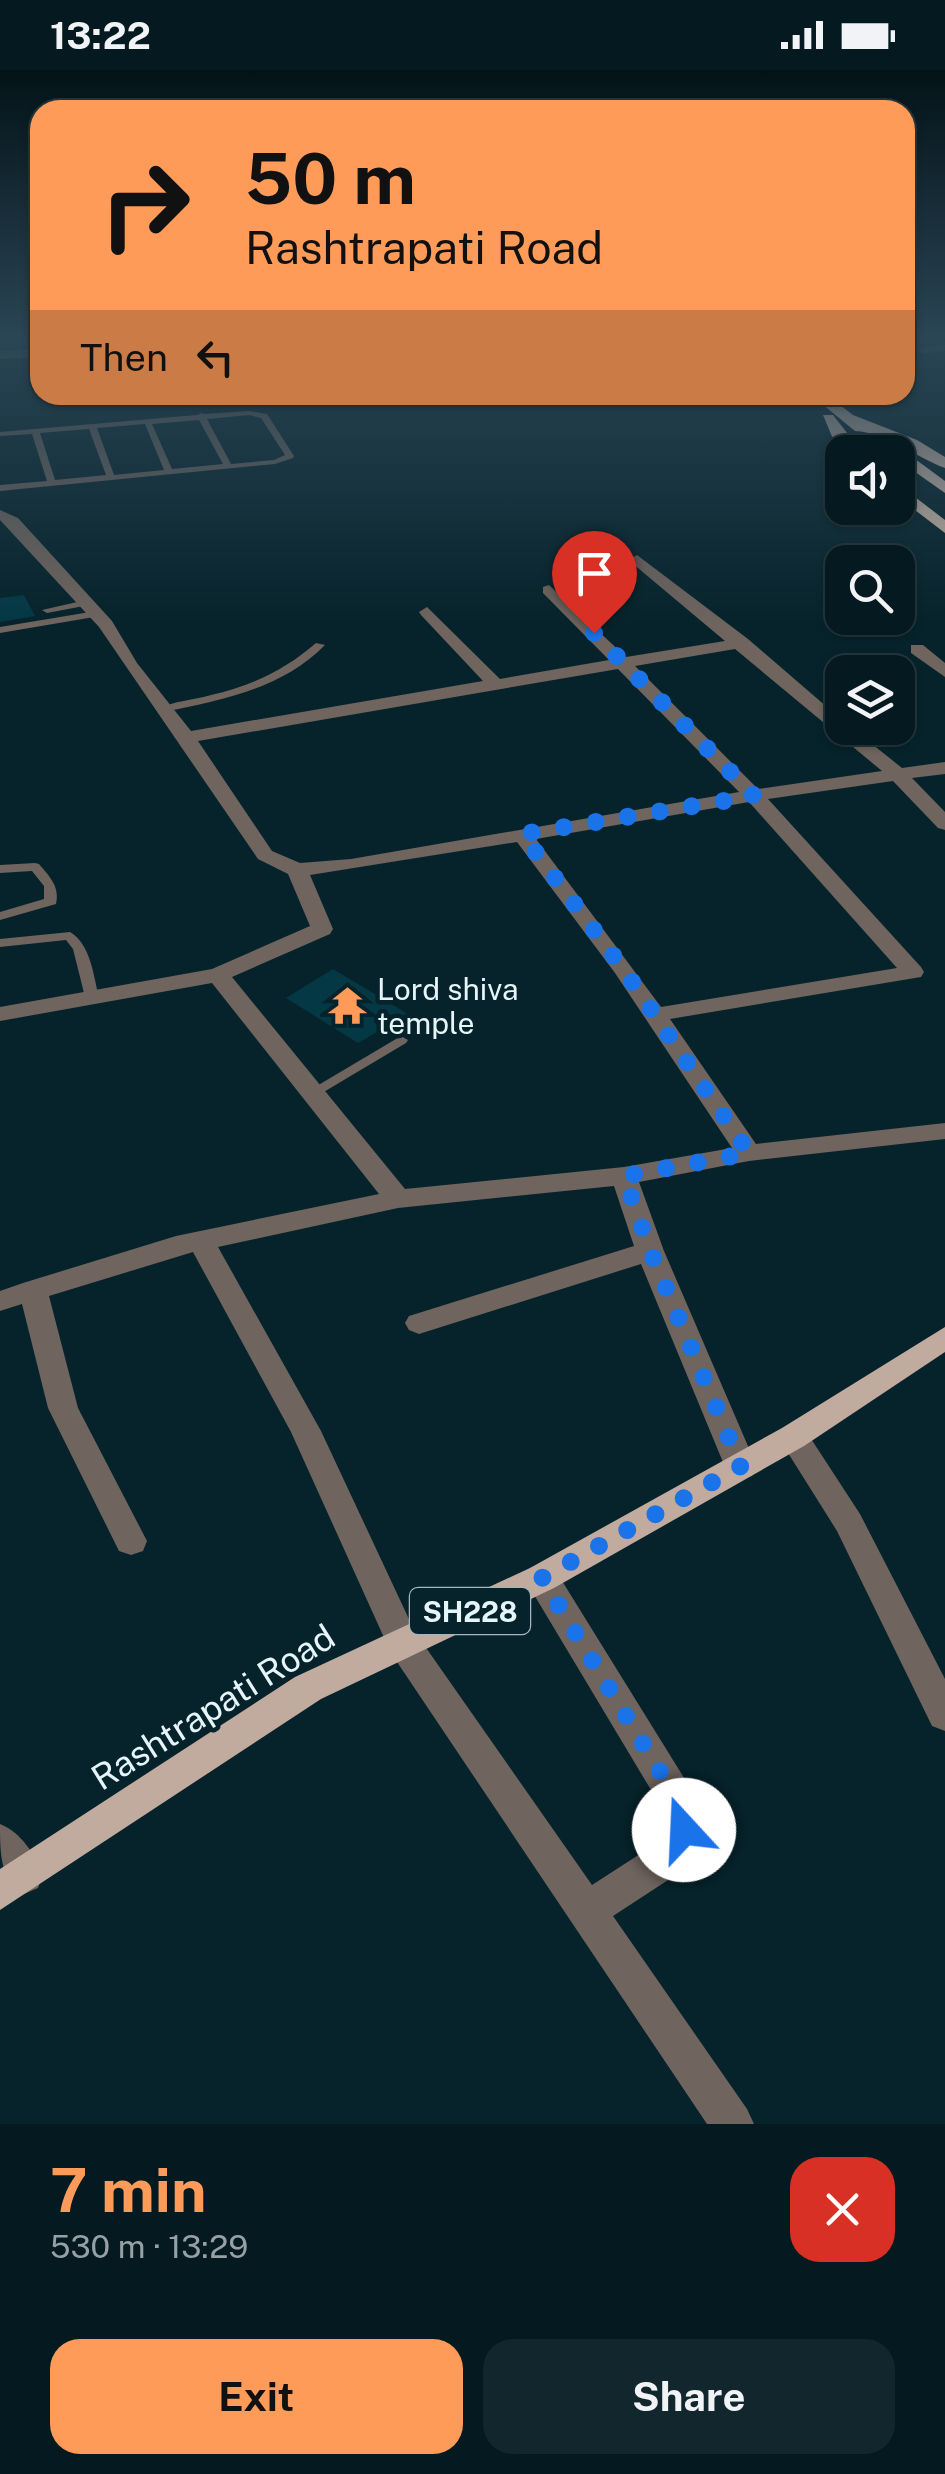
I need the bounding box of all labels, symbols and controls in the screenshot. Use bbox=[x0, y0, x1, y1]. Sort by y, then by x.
text: 13:22 bbox=[50, 13, 151, 58]
text: 50 m bbox=[245, 137, 416, 220]
icon: right bbox=[80, 140, 210, 270]
text: Rashtrapati Road bbox=[245, 221, 603, 274]
icon: left bbox=[188, 330, 243, 385]
text: Then bbox=[80, 335, 168, 380]
map controls bbox=[825, 435, 915, 745]
button: sound bbox=[825, 435, 915, 525]
pin bbox=[552, 531, 637, 634]
button: search bbox=[825, 545, 915, 635]
icon: arrive bbox=[567, 546, 622, 601]
button: layers bbox=[825, 655, 915, 745]
place label: Lord shiva temple bbox=[377, 971, 519, 1041]
temple icon: Lord shiva temple bbox=[326, 985, 368, 1027]
road number: SH228 bbox=[410, 1588, 530, 1634]
street label: Rashtrapati Road bbox=[84, 1616, 342, 1798]
position arrow bbox=[632, 1778, 736, 1882]
text: 7 min bbox=[50, 2155, 207, 2226]
button: close bbox=[790, 2157, 895, 2262]
text: 530 m · 13:29 bbox=[50, 2228, 248, 2265]
button: Exit bbox=[50, 2339, 463, 2454]
button: Share bbox=[483, 2339, 895, 2454]

